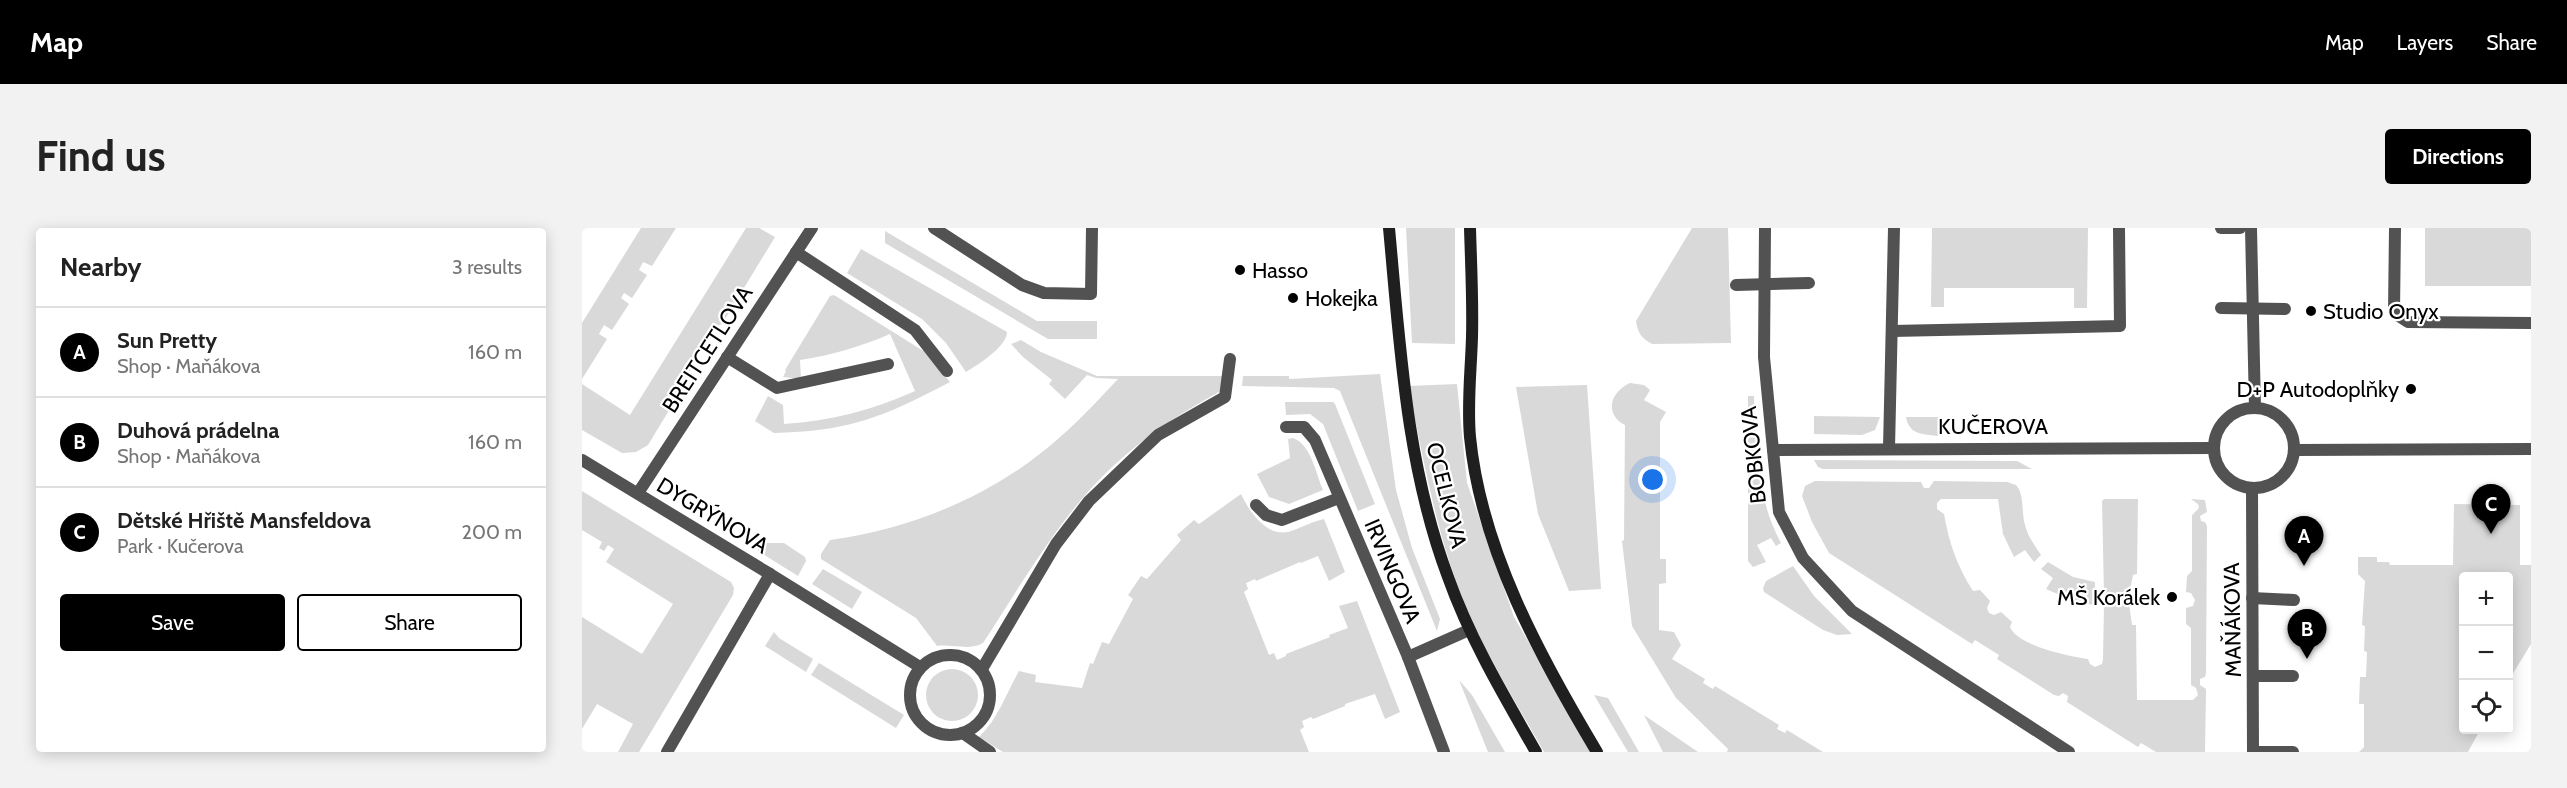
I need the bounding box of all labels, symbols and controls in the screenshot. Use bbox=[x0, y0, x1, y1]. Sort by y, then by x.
text: Map bbox=[30, 25, 83, 59]
text: Map bbox=[2325, 30, 2364, 55]
text: Layers bbox=[2397, 30, 2453, 55]
text: Share bbox=[2486, 30, 2537, 55]
button: Directions bbox=[2385, 129, 2531, 184]
text: Find us bbox=[36, 130, 165, 182]
text: Nearby bbox=[60, 251, 141, 283]
text: 3 results bbox=[452, 255, 522, 279]
place label: Hasso bbox=[1252, 257, 1308, 284]
marker: Hasso bbox=[1233, 263, 1247, 277]
street label: BREITCETLOVA bbox=[656, 280, 759, 418]
place label: Hokejka bbox=[1305, 285, 1378, 312]
marker: Hokejka bbox=[1286, 291, 1300, 305]
place label: Studio Onyx bbox=[2323, 298, 2439, 325]
marker: Studio Onyx bbox=[2304, 304, 2318, 318]
text: Sun Pretty bbox=[117, 327, 217, 354]
text: A bbox=[73, 340, 86, 364]
text: 160 m bbox=[468, 340, 522, 364]
text: Shop · Maňákova bbox=[117, 354, 260, 378]
place label: D+P Autodoplňky bbox=[2236, 376, 2399, 403]
marker: D+P Autodoplňky bbox=[2404, 382, 2418, 396]
street label: BOBKOVA bbox=[1735, 405, 1772, 505]
street label: KUČEROVA bbox=[1938, 413, 2048, 440]
text: Duhová prádelna bbox=[117, 417, 279, 444]
text: B bbox=[73, 430, 86, 454]
text: 160 m bbox=[468, 430, 522, 454]
street label: OCELKOVA bbox=[1420, 439, 1473, 551]
text: Shop · Maňákova bbox=[117, 444, 260, 468]
your location bbox=[1638, 465, 1667, 494]
street label: DYGRÝNOVA bbox=[652, 472, 774, 560]
pin: C bbox=[2472, 484, 2510, 534]
text: Dětské Hřiště Mansfeldova bbox=[117, 507, 371, 534]
street label: IRVINGOVA bbox=[1358, 515, 1427, 628]
pin: A bbox=[2284, 516, 2324, 566]
text: C bbox=[73, 520, 86, 544]
text: 200 m bbox=[462, 520, 522, 544]
text: Park · Kučerova bbox=[117, 534, 244, 558]
street label: MAŇÁKOVA bbox=[2218, 562, 2247, 678]
map controls bbox=[2459, 572, 2513, 734]
button: + bbox=[2459, 572, 2513, 626]
place label: MŠ Korálek bbox=[2057, 584, 2160, 611]
marker: MŠ Korálek bbox=[2165, 590, 2179, 604]
button: Save bbox=[60, 594, 285, 651]
button: Share bbox=[297, 594, 522, 651]
pin: B bbox=[2288, 610, 2326, 659]
button: − bbox=[2459, 626, 2513, 680]
button: locate bbox=[2459, 680, 2513, 734]

